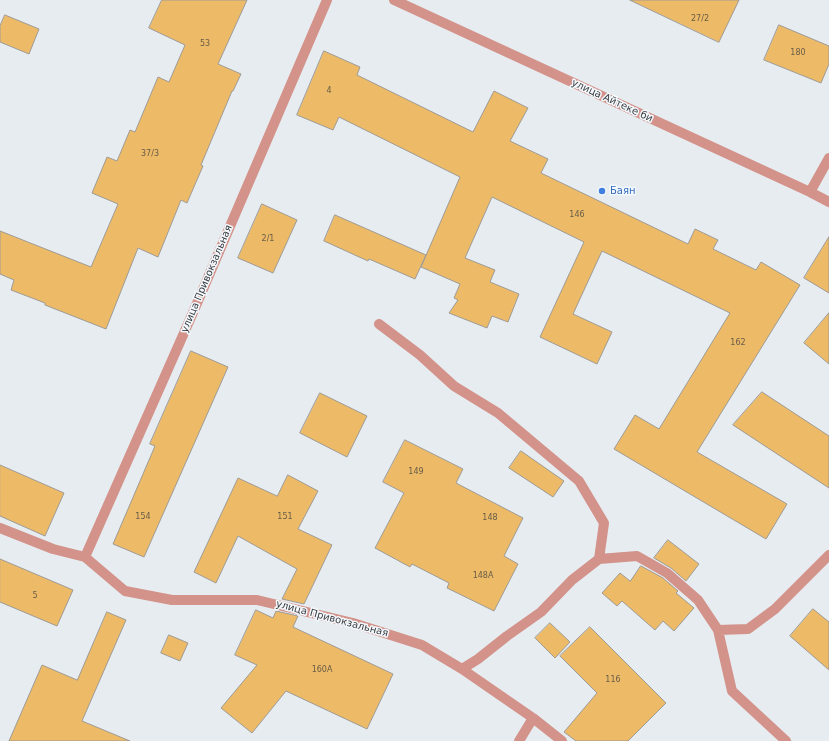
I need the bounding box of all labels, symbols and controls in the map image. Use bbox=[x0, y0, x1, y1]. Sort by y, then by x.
house number: 27/2 bbox=[691, 14, 709, 24]
house number: 53 bbox=[200, 39, 210, 49]
house number: 180 bbox=[790, 48, 806, 58]
street label: улица Айтеке би bbox=[569, 77, 655, 125]
house number: 4 bbox=[326, 86, 332, 96]
house number: 37/3 bbox=[141, 149, 159, 159]
place label: Баян bbox=[610, 185, 636, 197]
marker: Баян bbox=[597, 186, 607, 196]
house number: 146 bbox=[569, 210, 585, 220]
street label: улица Привокзальная bbox=[179, 223, 235, 335]
house number: 2/1 bbox=[262, 234, 274, 244]
house number: 162 bbox=[730, 338, 746, 348]
house number: 149 bbox=[408, 467, 424, 477]
house number: 154 bbox=[135, 512, 151, 522]
house number: 151 bbox=[277, 512, 293, 522]
house number: 148 bbox=[482, 513, 498, 523]
house number: 148А bbox=[473, 571, 493, 581]
house number: 5 bbox=[32, 591, 38, 601]
street label: улица Привокзальная bbox=[275, 598, 389, 640]
house number: 160А bbox=[312, 665, 332, 675]
house number: 116 bbox=[605, 675, 621, 685]

